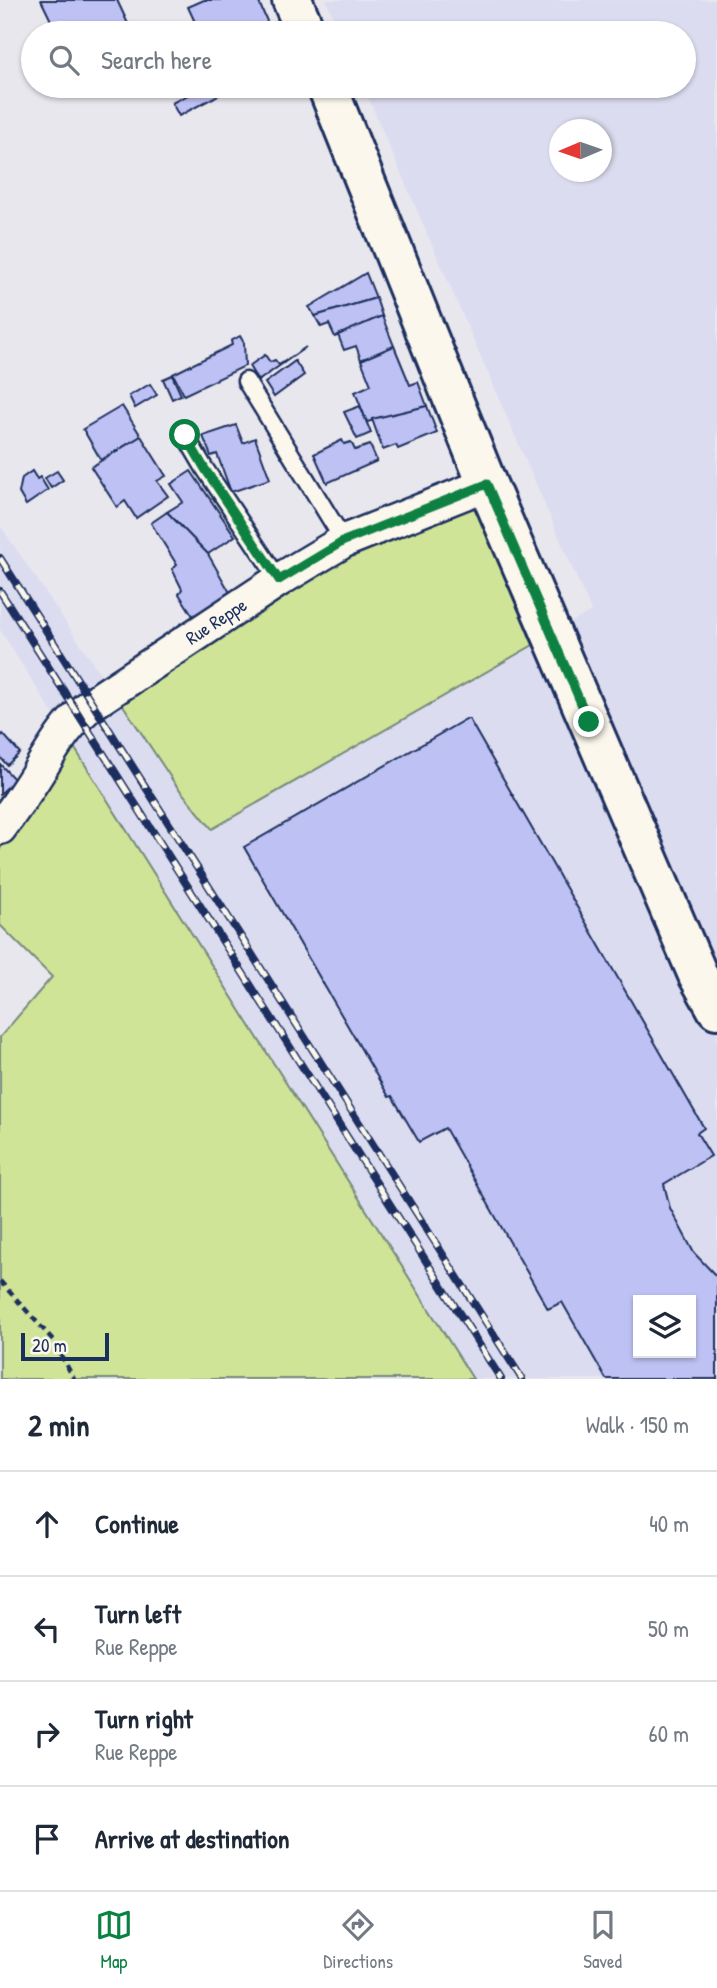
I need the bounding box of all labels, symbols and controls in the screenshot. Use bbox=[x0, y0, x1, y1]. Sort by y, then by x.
search box bbox=[21, 21, 696, 98]
icon: search bbox=[45, 41, 83, 79]
text: Search here bbox=[101, 42, 212, 77]
north arrow bbox=[549, 119, 612, 182]
route start bbox=[169, 419, 200, 450]
street label: Rue Reppe bbox=[180, 591, 252, 650]
route end bbox=[573, 706, 604, 737]
map controls bbox=[633, 1295, 696, 1358]
button: layers bbox=[633, 1295, 696, 1358]
scale bar bbox=[21, 1330, 108, 1362]
text: 20 m bbox=[32, 1332, 67, 1358]
text: 2 min bbox=[28, 1405, 90, 1445]
text: Walk · 150 m bbox=[586, 1409, 689, 1440]
icon: ahead bbox=[28, 1505, 66, 1543]
text: Continue bbox=[95, 1506, 179, 1541]
text: 40 m bbox=[649, 1508, 689, 1539]
text: Turn left bbox=[95, 1596, 181, 1631]
icon: left bbox=[28, 1610, 66, 1648]
text: 50 m bbox=[648, 1613, 689, 1644]
text: Rue Reppe bbox=[95, 1631, 178, 1662]
text: Turn right bbox=[95, 1701, 193, 1736]
icon: right bbox=[28, 1715, 66, 1753]
text: 60 m bbox=[649, 1718, 689, 1749]
text: Rue Reppe bbox=[95, 1736, 178, 1767]
icon: arrive bbox=[28, 1820, 66, 1858]
text: Arrive at destination bbox=[95, 1821, 290, 1856]
tab: Map bbox=[95, 1906, 133, 1974]
tab: Directions bbox=[323, 1906, 393, 1974]
tab: Saved bbox=[583, 1906, 622, 1974]

